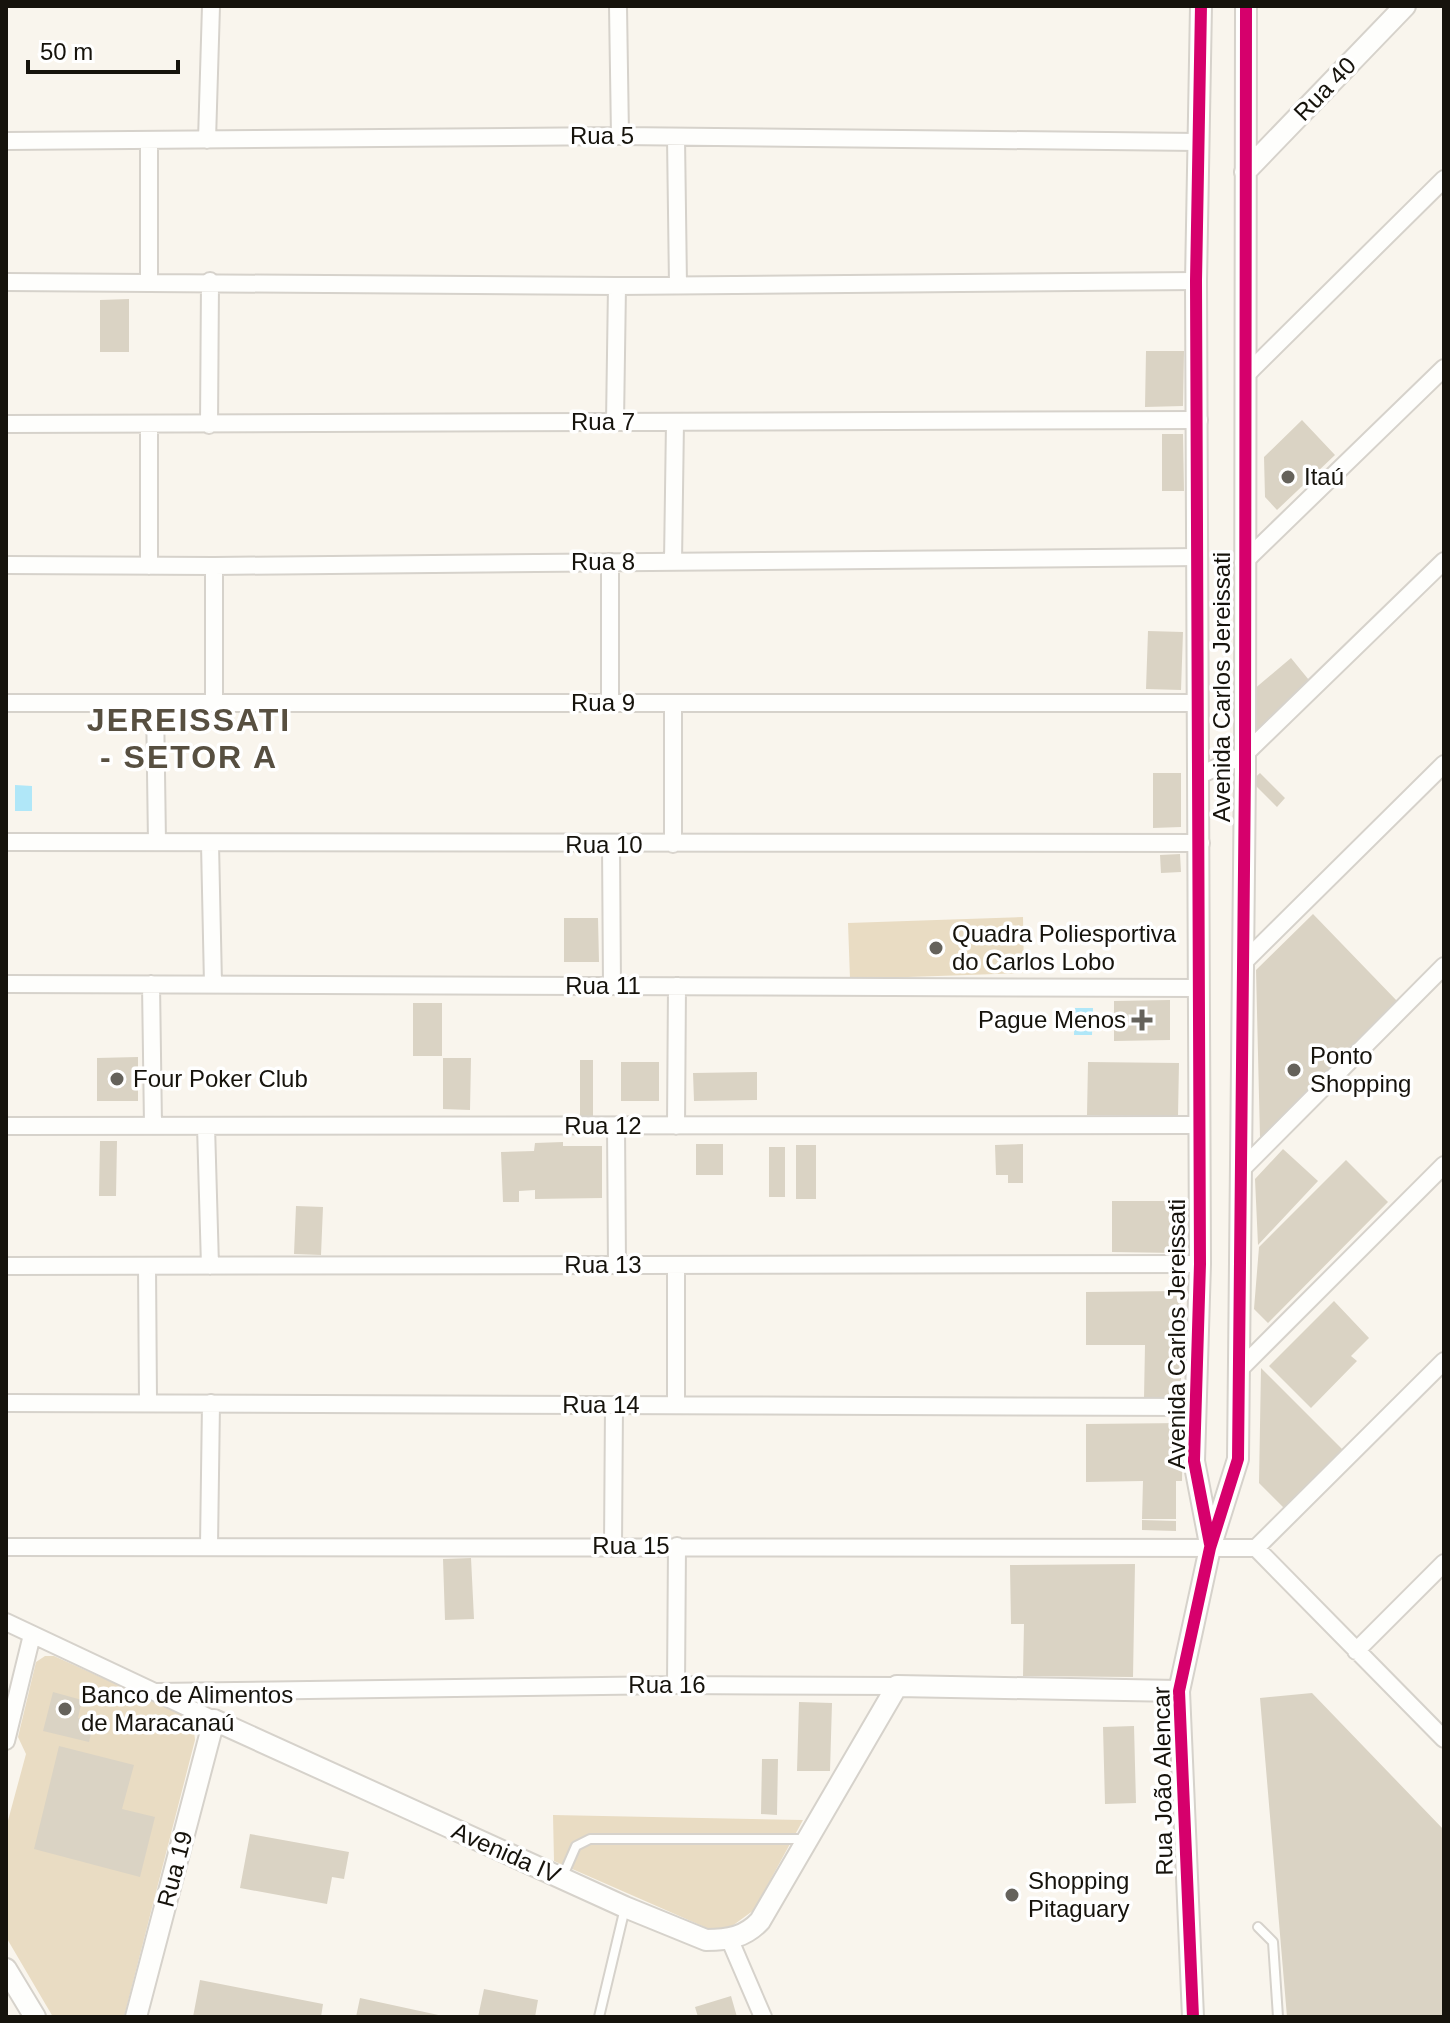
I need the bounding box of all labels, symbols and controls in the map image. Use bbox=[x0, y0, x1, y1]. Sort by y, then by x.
scale bar bbox=[28, 24, 178, 74]
text: 50 m bbox=[40, 38, 93, 65]
street label: Rua 40 bbox=[1288, 51, 1361, 126]
street label: Rua 5 bbox=[570, 122, 634, 149]
street label: Rua 7 bbox=[571, 408, 635, 435]
place label: Itaú bbox=[1304, 463, 1344, 490]
marker: Itaú bbox=[1279, 468, 1297, 486]
street label: Rua 8 bbox=[571, 548, 635, 575]
street label: Avenida Carlos Jereissati bbox=[1208, 552, 1235, 822]
street label: Rua 9 bbox=[571, 689, 635, 716]
district label: JEREISSATI - SETOR A bbox=[87, 702, 291, 775]
street label: Rua 10 bbox=[565, 831, 643, 858]
place label: Quadra Poliesportiva do Carlos Lobo bbox=[952, 920, 1177, 975]
marker: Quadra Poliesportiva do Carlos Lobo bbox=[927, 939, 945, 957]
street label: Rua 11 bbox=[565, 972, 641, 999]
place label: Pague Menos bbox=[978, 1006, 1126, 1033]
marker: Pague Menos bbox=[1133, 1011, 1151, 1029]
place label: Ponto Shopping bbox=[1310, 1042, 1411, 1097]
marker: Ponto Shopping bbox=[1285, 1061, 1303, 1079]
place label: Four Poker Club bbox=[133, 1065, 308, 1092]
marker: Four Poker Club bbox=[108, 1070, 126, 1088]
street label: Rua 12 bbox=[564, 1112, 642, 1139]
street label: Avenida Carlos Jereissati bbox=[1163, 1199, 1190, 1469]
street label: Rua 13 bbox=[564, 1251, 642, 1278]
street label: Rua 14 bbox=[562, 1391, 640, 1418]
street label: Rua 15 bbox=[592, 1532, 670, 1559]
street label: Rua 16 bbox=[628, 1671, 706, 1698]
place label: Banco de Alimentos de Maracanaú bbox=[81, 1681, 293, 1736]
street label: Rua João Alencar bbox=[1147, 1686, 1178, 1876]
marker: Banco de Alimentos de Maracanaú bbox=[56, 1700, 74, 1718]
street label: Avenida IV bbox=[448, 1817, 565, 1888]
street label: Rua 19 bbox=[151, 1828, 198, 1910]
place label: Shopping Pitaguary bbox=[1028, 1867, 1129, 1922]
marker: Shopping Pitaguary bbox=[1003, 1886, 1021, 1904]

